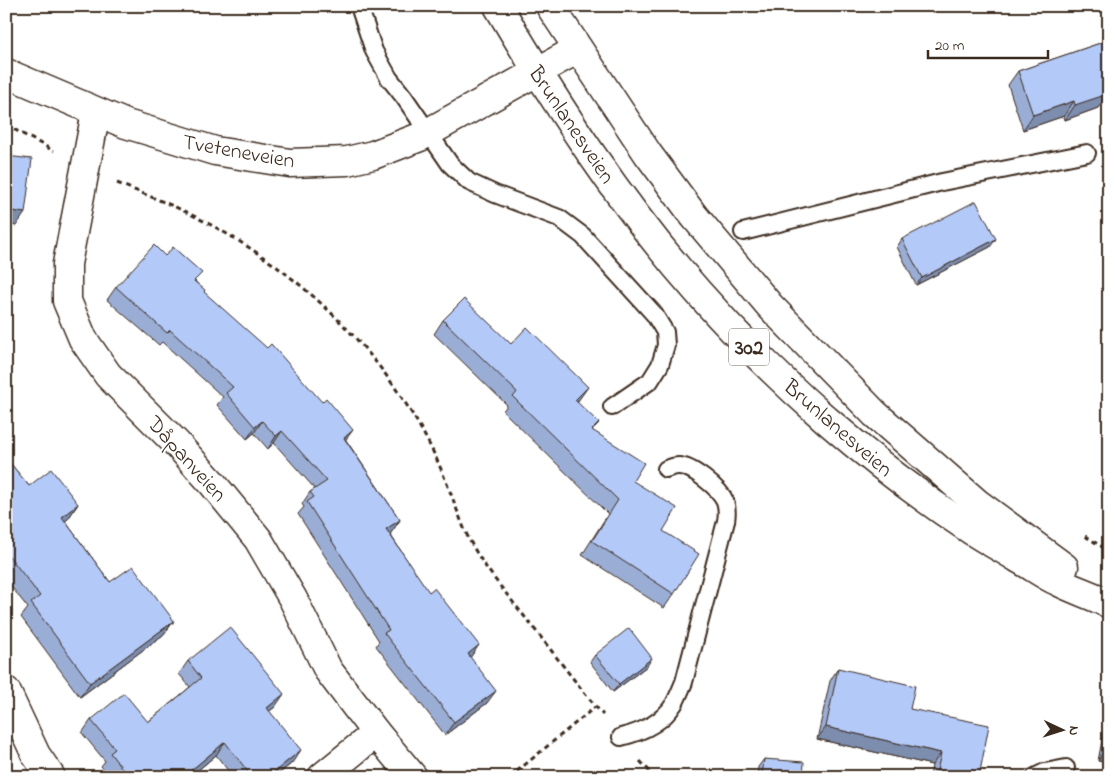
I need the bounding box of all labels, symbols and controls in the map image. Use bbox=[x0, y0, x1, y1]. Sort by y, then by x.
scale bar bbox=[928, 28, 1048, 60]
text: 20 m bbox=[935, 35, 965, 57]
street label: Brunlanesveien bbox=[519, 59, 622, 191]
street label: Tveteneveien bbox=[180, 127, 297, 179]
road number: 302 bbox=[729, 328, 769, 366]
street label: Brunlanesveien bbox=[774, 372, 899, 486]
street label: Dåpanveien bbox=[138, 409, 233, 510]
north arrow bbox=[1038, 706, 1088, 756]
text: N bbox=[1063, 725, 1084, 736]

